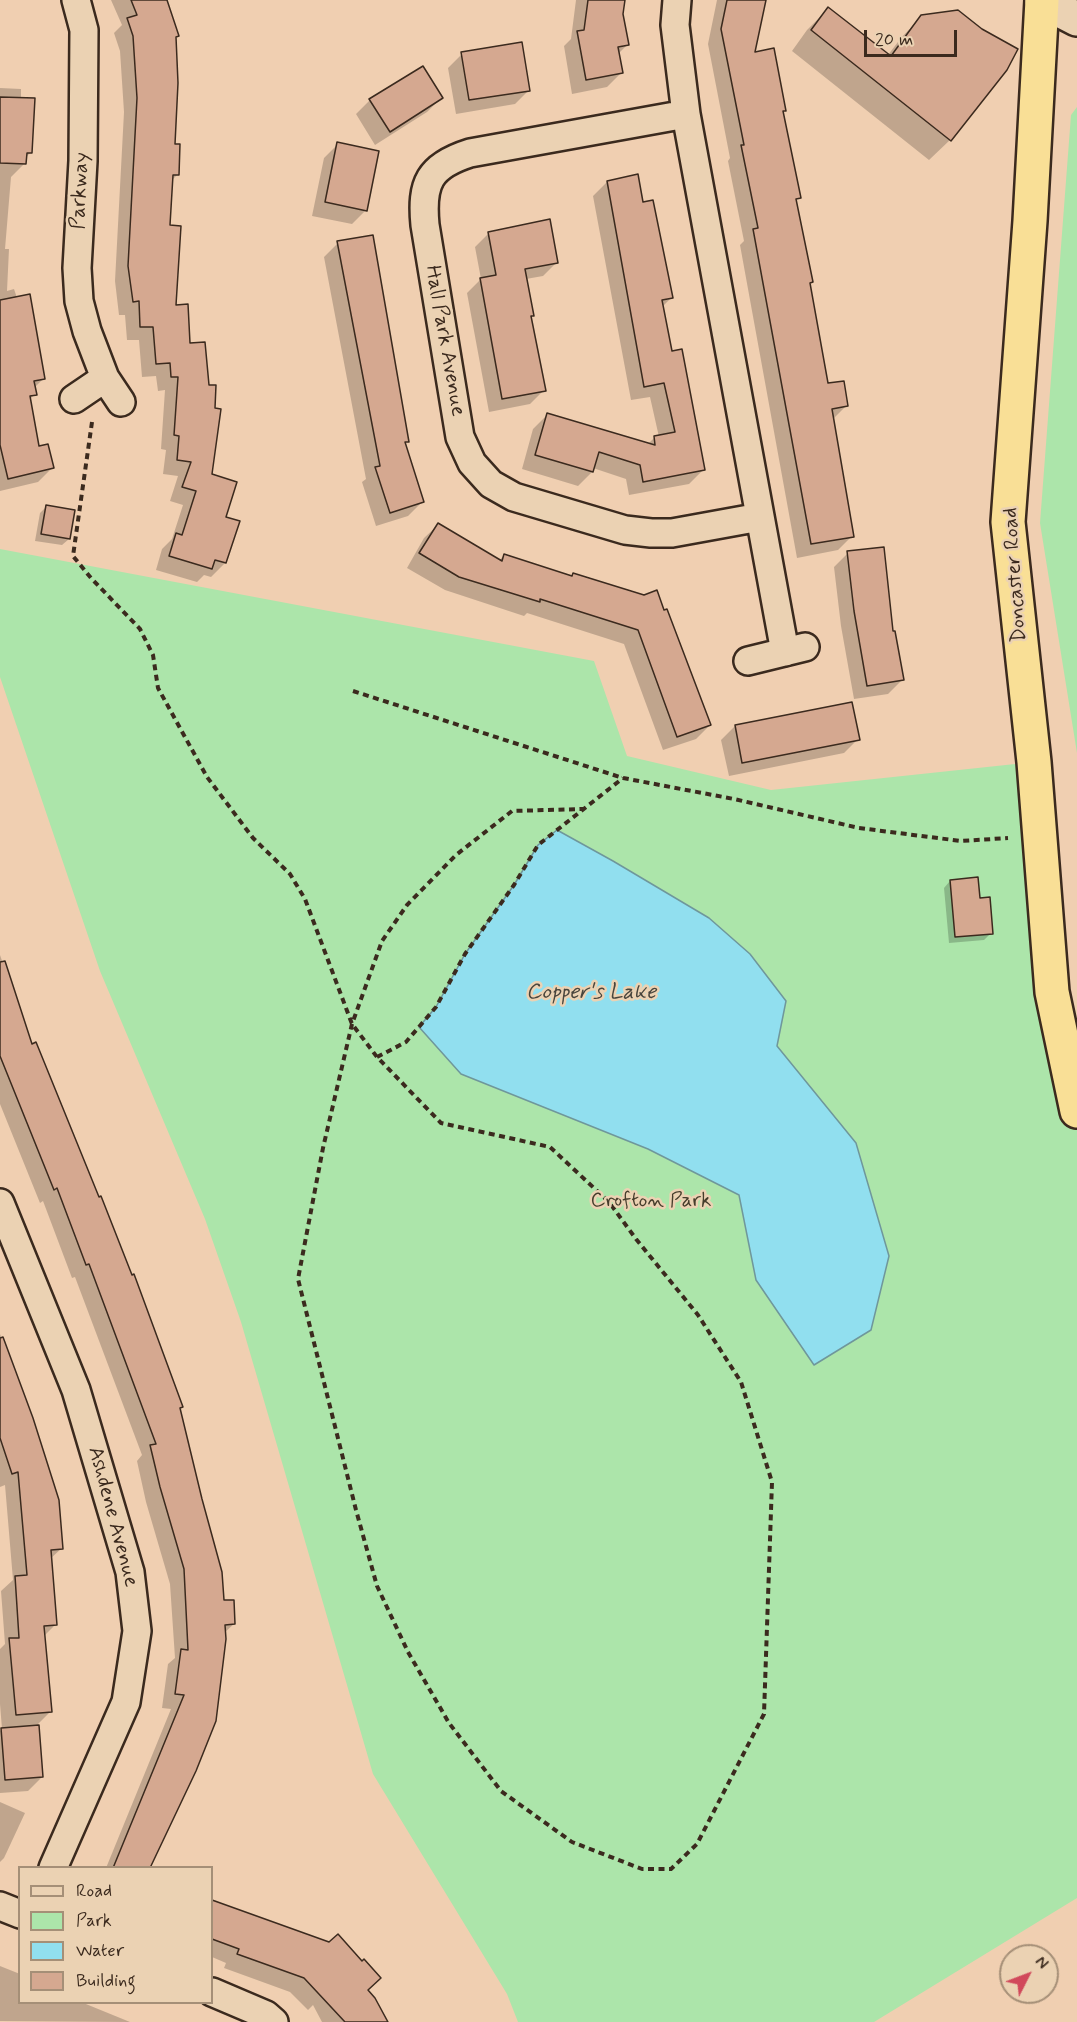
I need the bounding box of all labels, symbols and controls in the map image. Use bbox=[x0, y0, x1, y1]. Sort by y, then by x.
scale bar bbox=[867, 18, 960, 56]
text: 20 m bbox=[875, 28, 913, 52]
street label: Parkway bbox=[66, 152, 96, 230]
street label: Hall Park Avenue bbox=[418, 264, 470, 418]
street label: Doncaster Road bbox=[999, 507, 1033, 643]
water label: Copper's Lake bbox=[526, 980, 656, 1006]
park label: Crofton Park bbox=[591, 1189, 711, 1215]
street label: Ashdene Avenue bbox=[81, 1444, 143, 1590]
legend bbox=[18, 1866, 213, 2004]
text: Road bbox=[76, 1879, 112, 1903]
text: Park bbox=[76, 1909, 112, 1933]
text: Water bbox=[76, 1939, 124, 1963]
north arrow bbox=[999, 1944, 1059, 2004]
text: N bbox=[1030, 1952, 1053, 1974]
text: Building bbox=[76, 1969, 136, 1993]

